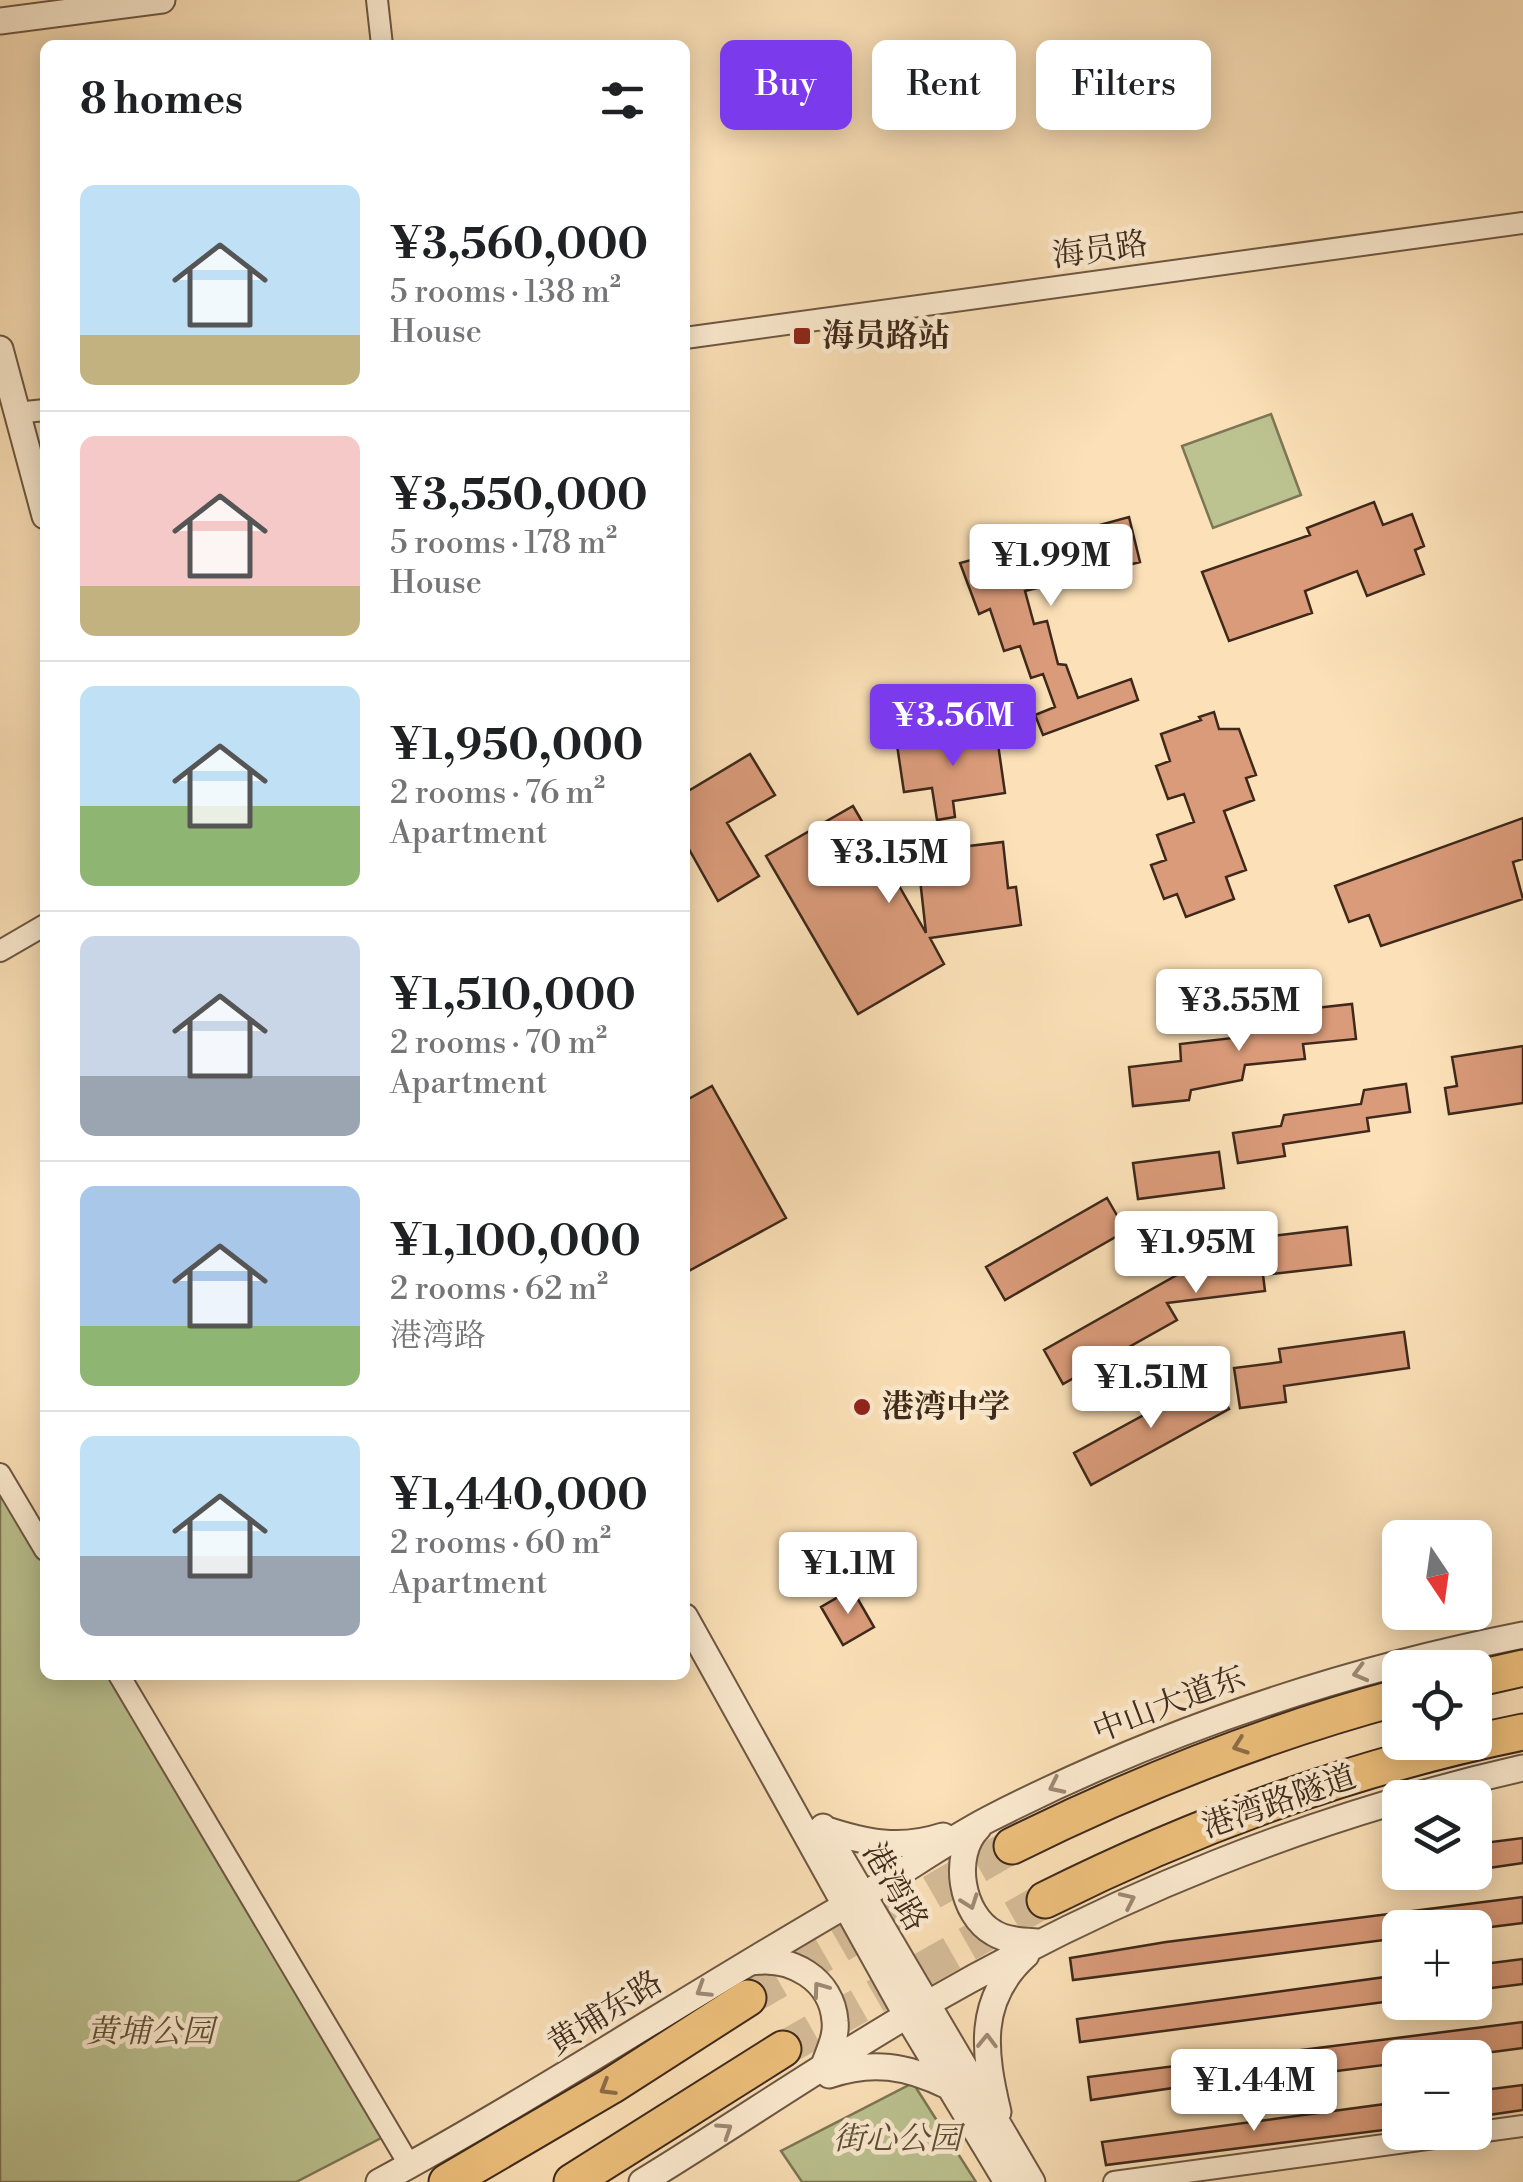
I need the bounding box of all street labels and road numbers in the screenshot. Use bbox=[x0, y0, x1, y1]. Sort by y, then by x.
street label: 海员路 bbox=[1050, 224, 1150, 276]
street label: 中山大道东 bbox=[1087, 1657, 1251, 1751]
street label: 港湾路隧道 bbox=[1197, 1757, 1361, 1847]
street label: 港湾路 bbox=[854, 1835, 936, 1939]
street label: 黄埔东路 bbox=[540, 1962, 670, 2064]

